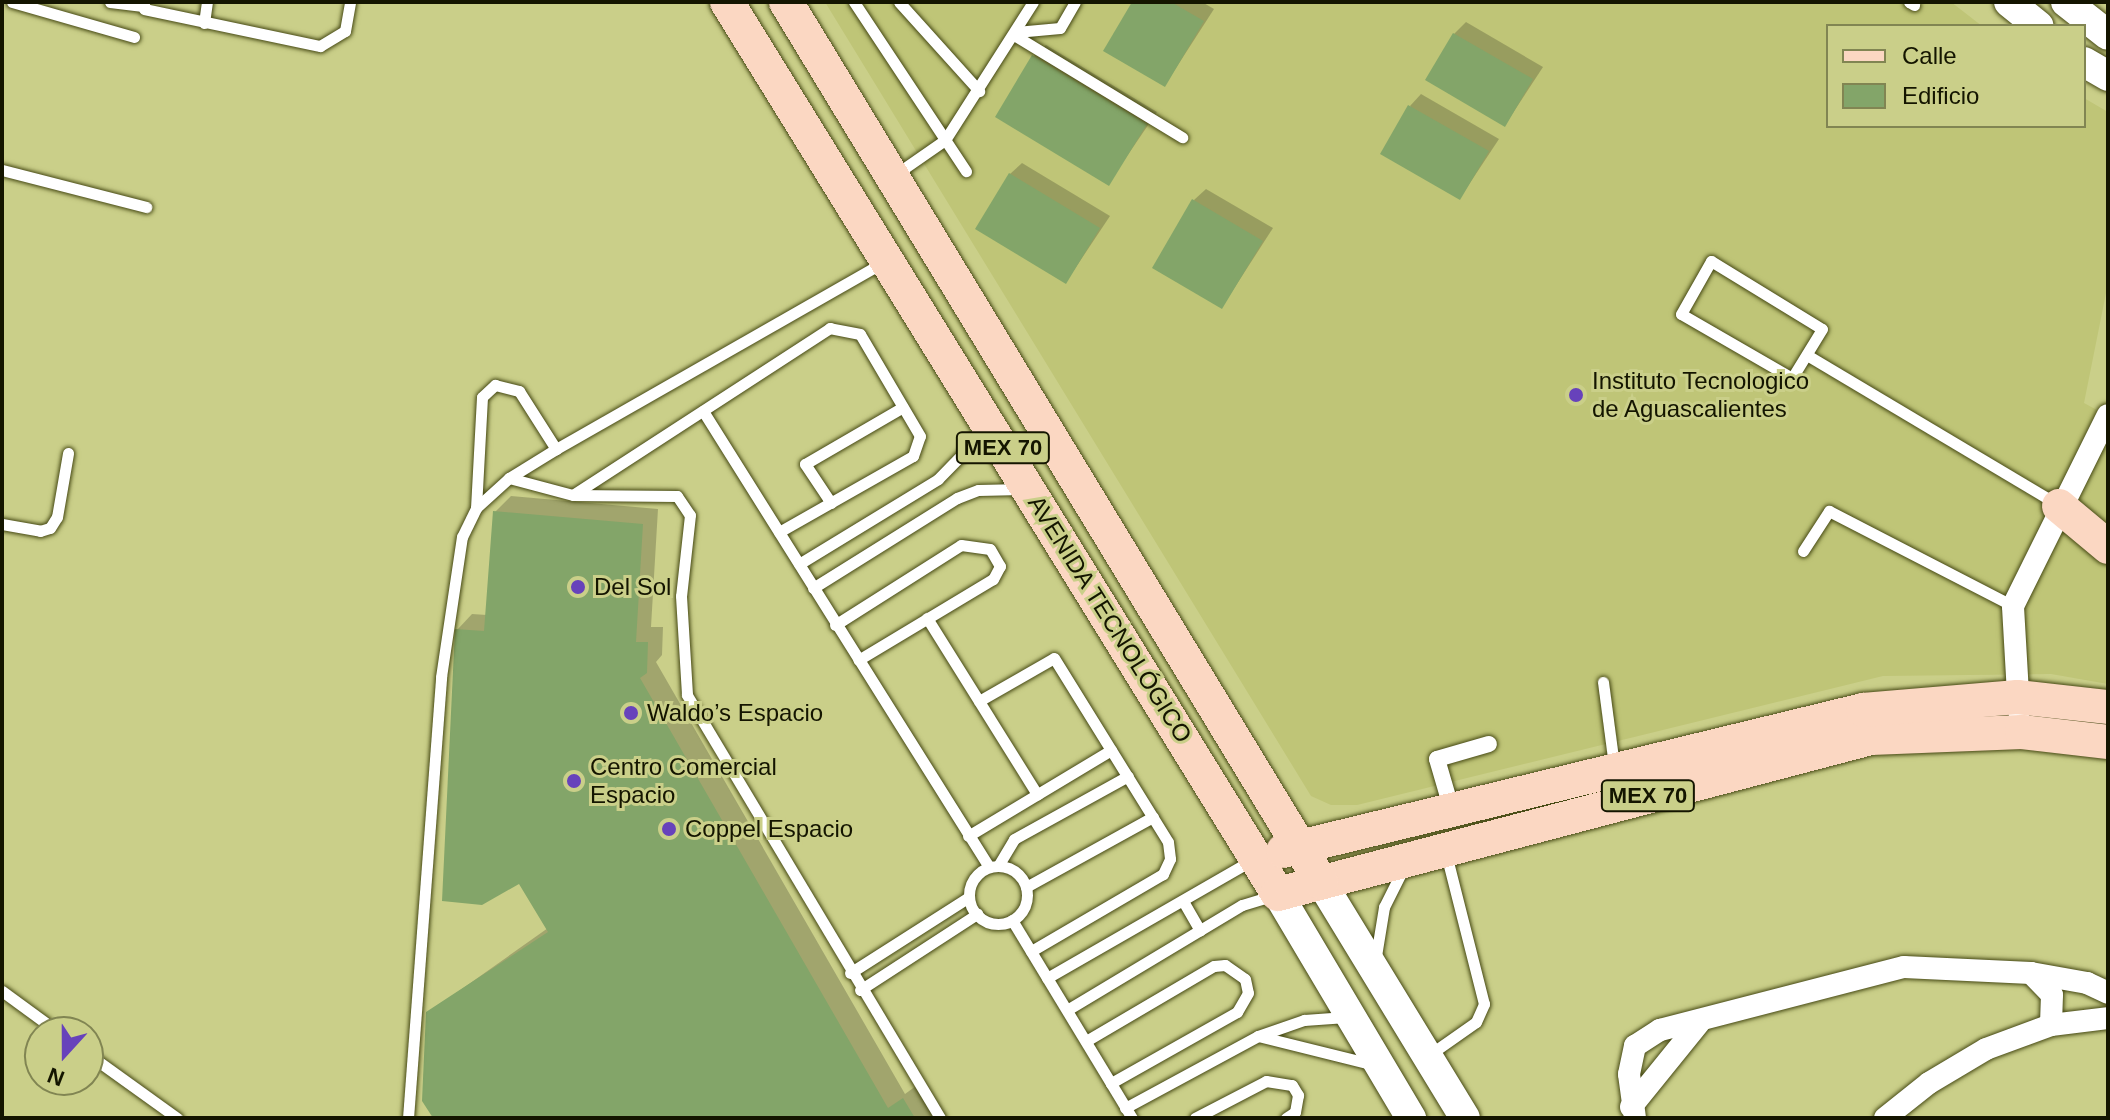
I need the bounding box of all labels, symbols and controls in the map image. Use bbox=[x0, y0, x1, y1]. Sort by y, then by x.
legend bbox=[1826, 24, 2086, 128]
text: Calle bbox=[1902, 42, 1957, 69]
text: Edificio bbox=[1902, 82, 1979, 109]
place label: Instituto Tecnologico de Aguascalientes bbox=[1592, 367, 1809, 423]
marker: Instituto Tecnologico de Aguascalientes bbox=[1567, 386, 1585, 404]
road number: MEX 70 bbox=[955, 430, 1051, 466]
street label: AVENIDA TECNOLÓGICO bbox=[1022, 489, 1198, 749]
place label: Del Sol bbox=[594, 573, 671, 601]
marker: Del Sol bbox=[569, 578, 587, 596]
place label: Waldo’s Espacio bbox=[647, 699, 823, 727]
marker: Waldo’s Espacio bbox=[622, 704, 640, 722]
place label: Centro Comercial Espacio bbox=[590, 753, 777, 809]
marker: Centro Comercial Espacio bbox=[565, 772, 583, 790]
road number: MEX 70 bbox=[1600, 778, 1696, 814]
place label: Coppel Espacio bbox=[685, 815, 853, 843]
marker: Coppel Espacio bbox=[660, 820, 678, 838]
north arrow bbox=[24, 1016, 104, 1096]
text: N bbox=[44, 1062, 68, 1092]

